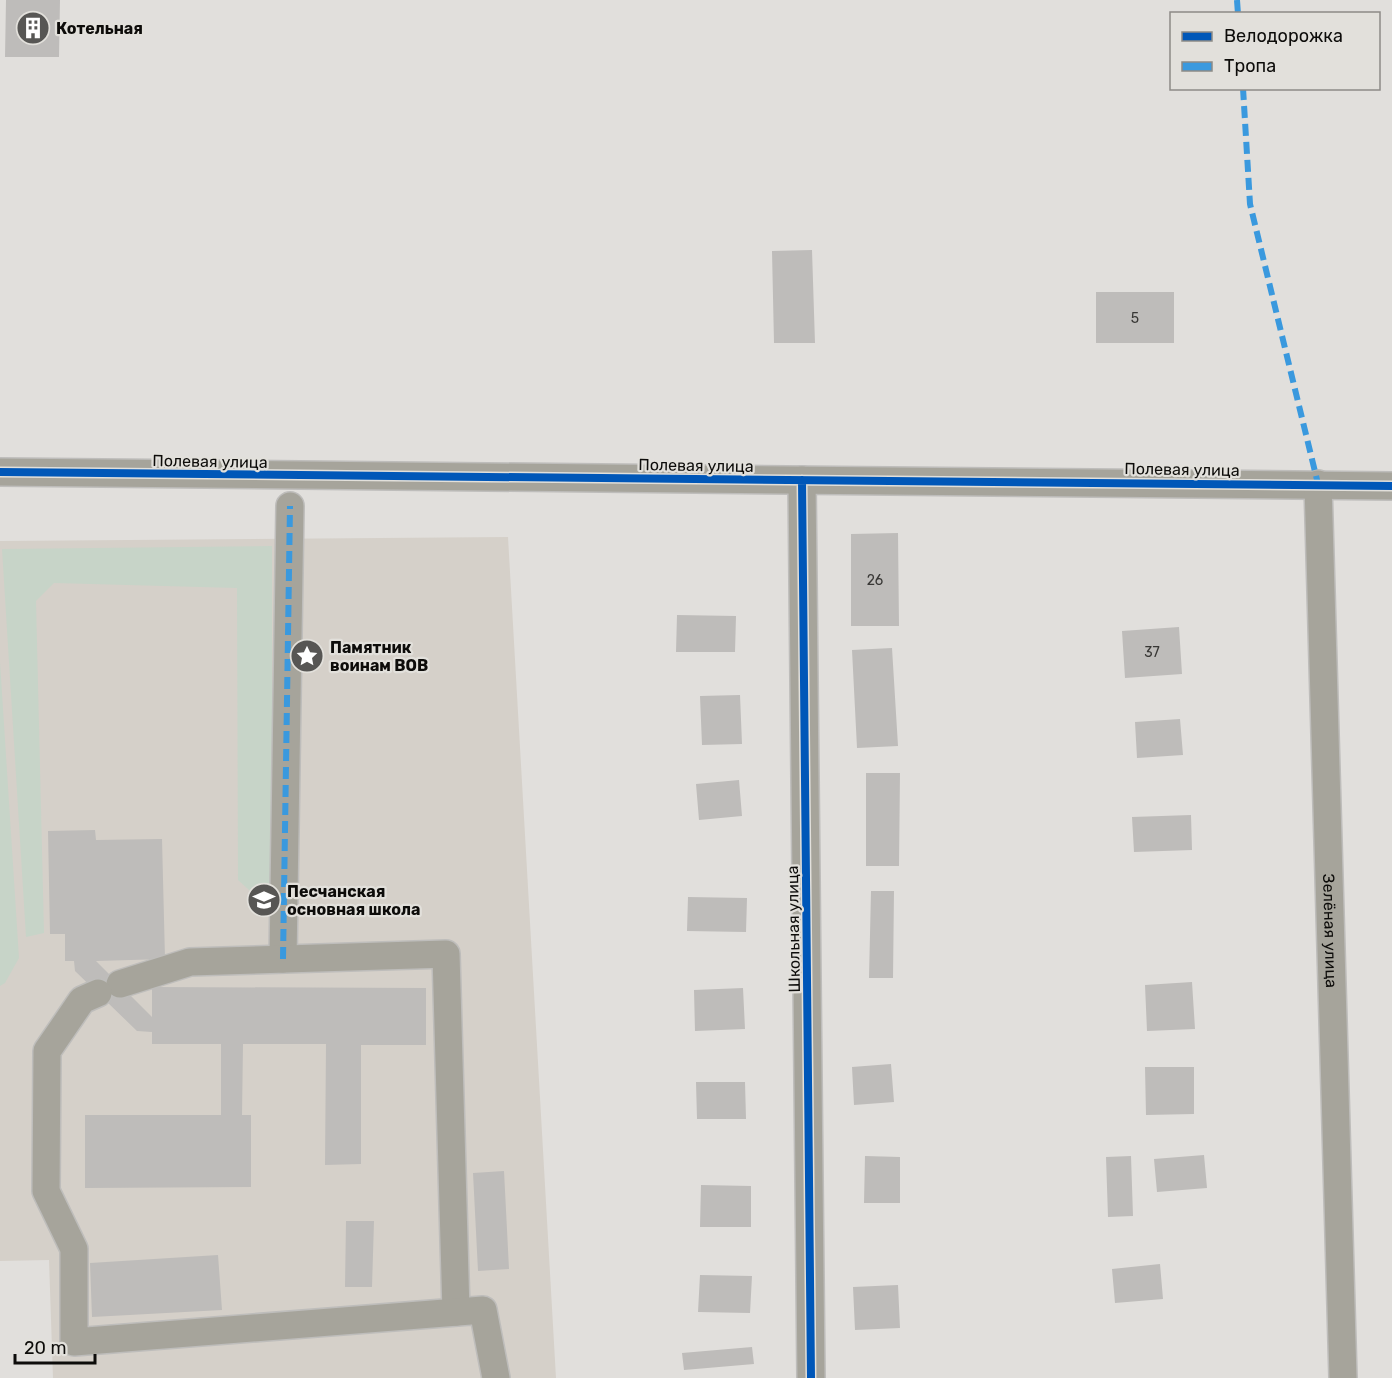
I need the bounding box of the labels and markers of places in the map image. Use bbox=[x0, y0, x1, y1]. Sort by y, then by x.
building icon: Котельная bbox=[15, 10, 51, 46]
place label: Котельная bbox=[56, 19, 143, 38]
place icon: Памятник воинам ВОВ bbox=[289, 638, 325, 674]
place label: Памятник воинам ВОВ bbox=[330, 638, 428, 675]
school or university icon: Песчанская основная школа bbox=[246, 882, 282, 918]
place label: Песчанская основная школа bbox=[287, 882, 420, 919]

